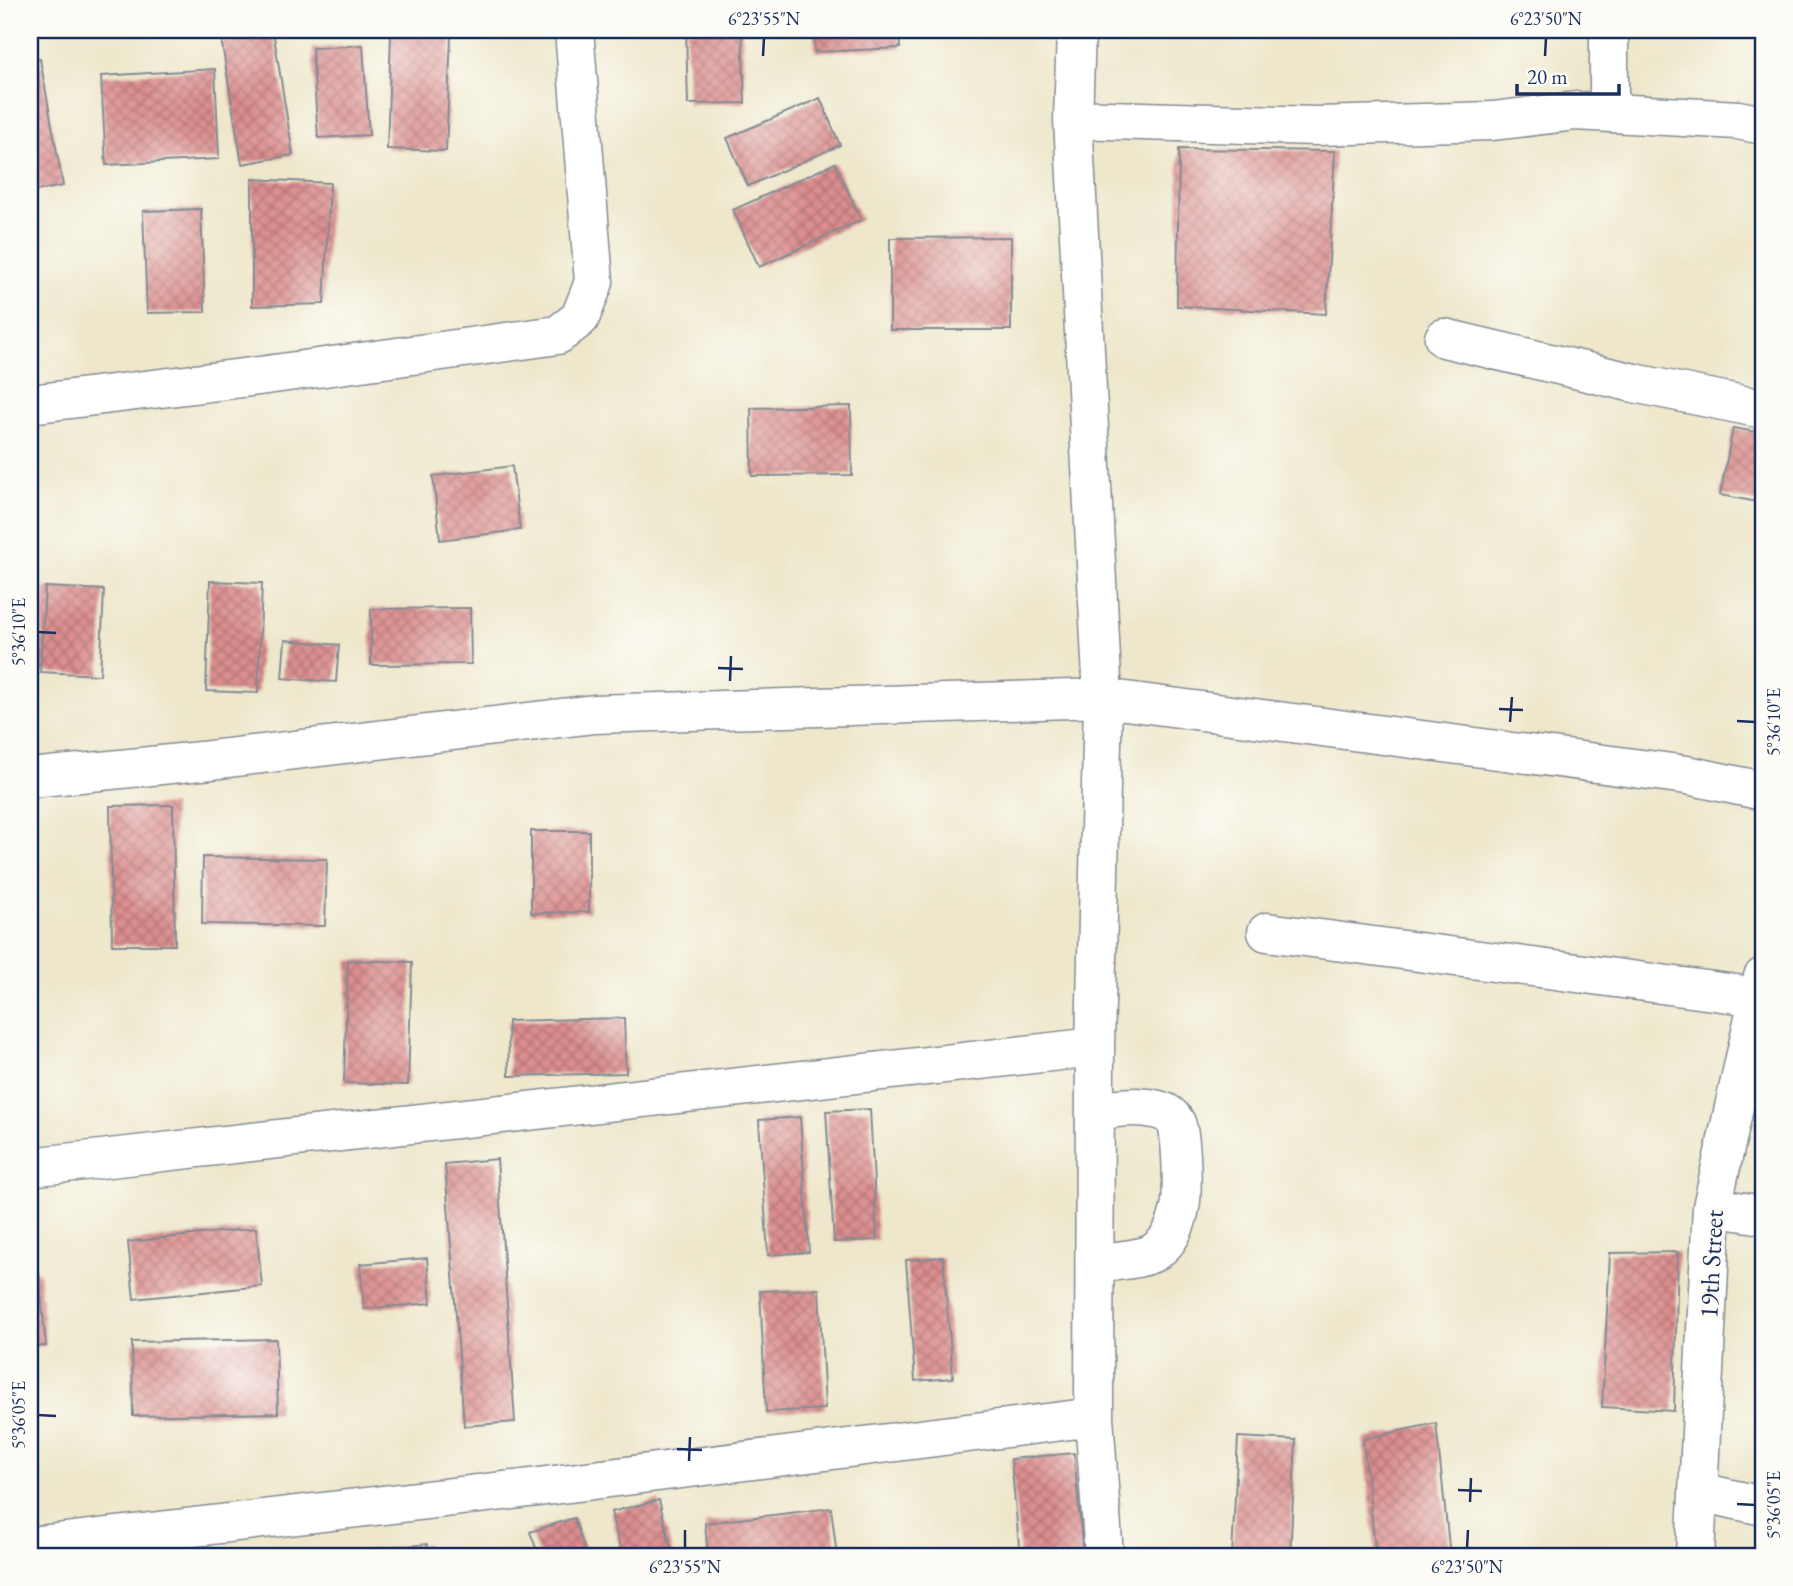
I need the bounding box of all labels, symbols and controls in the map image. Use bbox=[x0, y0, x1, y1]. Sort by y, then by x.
text: 6°23'55"N bbox=[728, 7, 801, 30]
text: 6°23'50"N bbox=[1510, 7, 1583, 30]
scale bar bbox=[1517, 52, 1618, 96]
text: 20 m bbox=[1527, 63, 1568, 90]
text: 5°36'10"E bbox=[7, 598, 30, 666]
text: 5°36'10"E bbox=[1762, 688, 1785, 756]
street label: 19th Street bbox=[1691, 1209, 1731, 1319]
text: 5°36'05"E bbox=[7, 1381, 30, 1449]
text: 5°36'05"E bbox=[1762, 1471, 1785, 1539]
text: 6°23'55"N bbox=[649, 1555, 722, 1578]
text: 6°23'50"N bbox=[1431, 1555, 1504, 1578]

